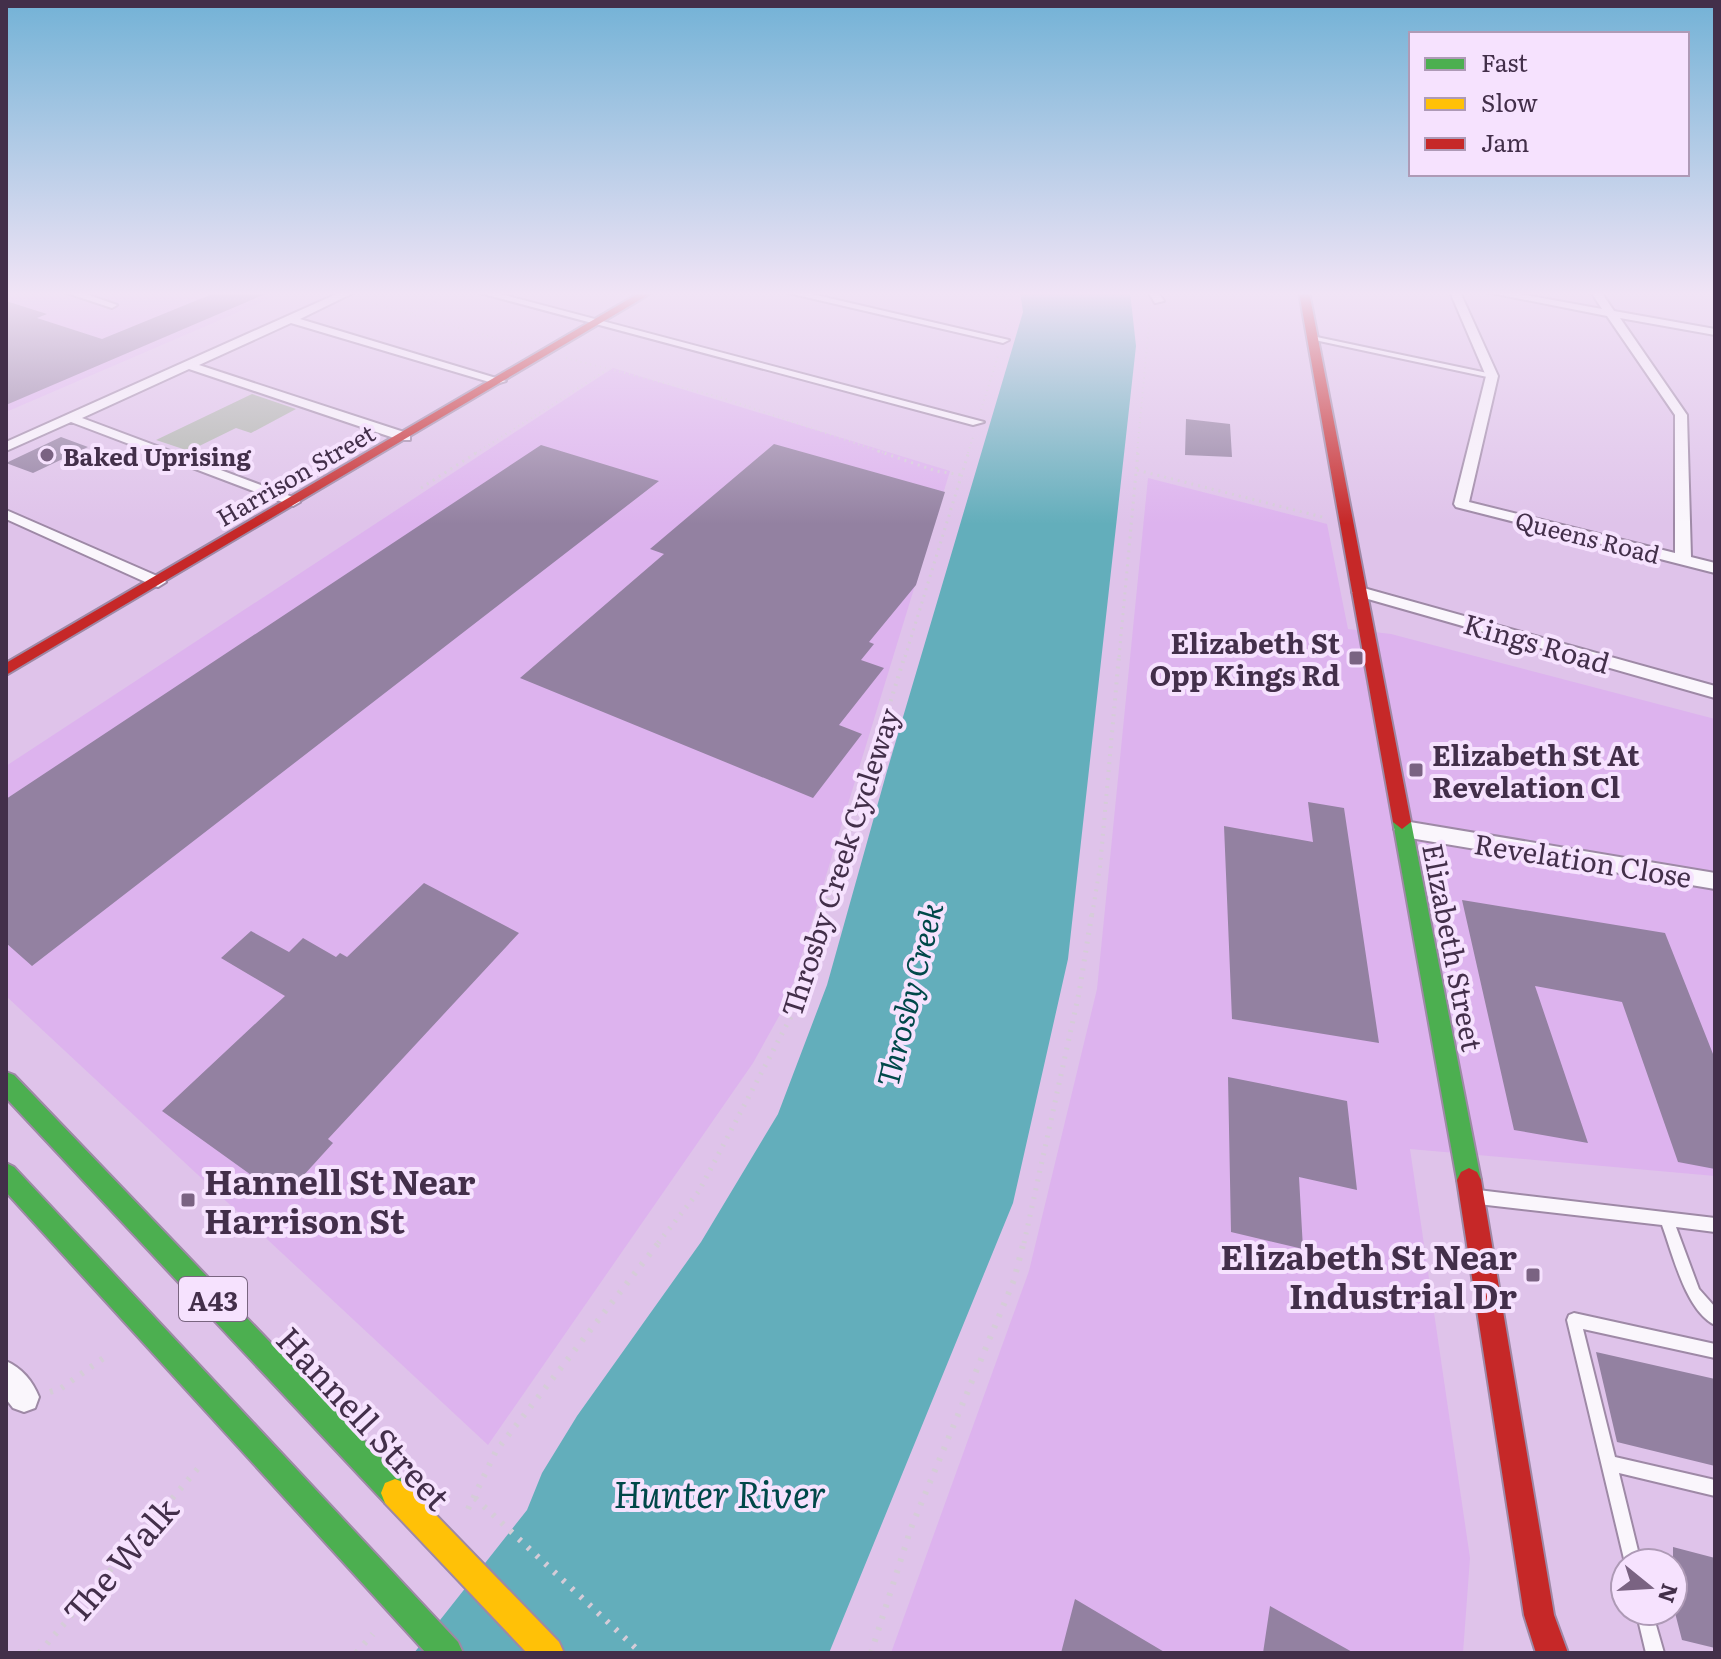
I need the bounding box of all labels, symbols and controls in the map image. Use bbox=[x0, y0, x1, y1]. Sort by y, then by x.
legend bbox=[1409, 32, 1689, 176]
text: Fast bbox=[1481, 44, 1528, 79]
text: Slow bbox=[1481, 84, 1538, 119]
text: Jam bbox=[1481, 124, 1529, 159]
street label: Harrison Street bbox=[209, 414, 381, 534]
place label: Baked Uprising bbox=[63, 438, 251, 473]
marker: Baked Uprising bbox=[38, 446, 56, 464]
street label: Queens Road bbox=[1512, 501, 1664, 571]
street label: Kings Road bbox=[1459, 601, 1615, 683]
place label: Elizabeth St Opp Kings Rd bbox=[1150, 621, 1341, 695]
marker: Elizabeth St Opp Kings Rd bbox=[1347, 649, 1365, 667]
street label: Throsby Creek Cycleway bbox=[769, 701, 909, 1022]
place label: Elizabeth St At Revelation Cl bbox=[1432, 733, 1640, 807]
marker: Elizabeth St At Revelation Cl bbox=[1407, 761, 1425, 779]
street label: Revelation Close bbox=[1471, 821, 1695, 897]
street label: Elizabeth Street bbox=[1413, 839, 1495, 1055]
water label: Throsby Creek bbox=[864, 897, 952, 1091]
place label: Hannell St Near Harrison St bbox=[204, 1155, 476, 1244]
marker: Hannell St Near Harrison St bbox=[179, 1191, 197, 1209]
place label: Elizabeth St Near Industrial Dr bbox=[1220, 1230, 1518, 1319]
marker: Elizabeth St Near Industrial Dr bbox=[1524, 1266, 1542, 1284]
road number: A43 bbox=[179, 1277, 247, 1321]
street label: Hannell Street bbox=[267, 1314, 464, 1520]
water label: Hunter River bbox=[613, 1466, 827, 1519]
street label: The Walk bbox=[50, 1485, 188, 1633]
north arrow bbox=[1609, 1547, 1689, 1627]
text: N bbox=[1651, 1580, 1688, 1608]

